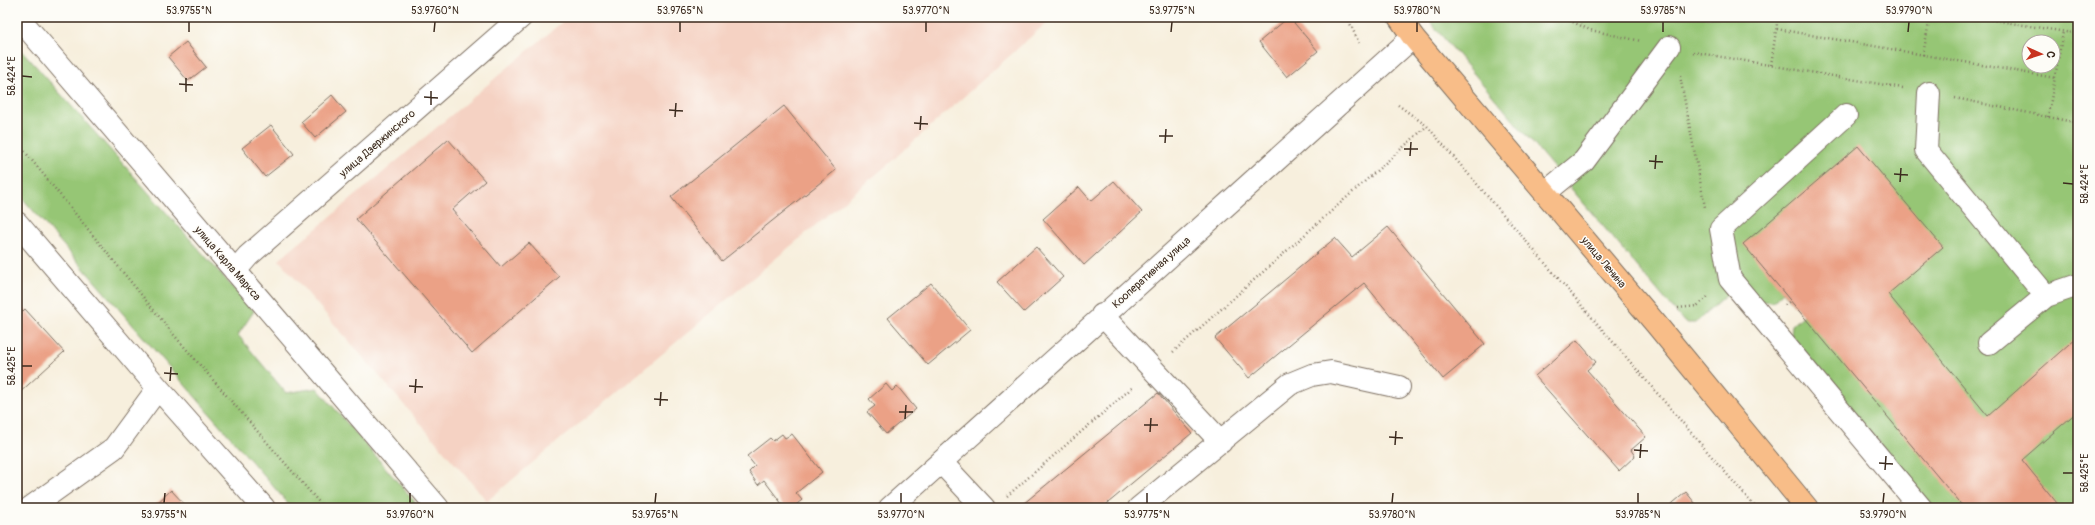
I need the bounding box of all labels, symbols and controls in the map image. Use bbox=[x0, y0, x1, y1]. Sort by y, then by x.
text: 53.9755°N bbox=[166, 5, 212, 17]
text: 53.9760°N bbox=[411, 5, 459, 17]
text: 53.9765°N bbox=[657, 5, 703, 17]
text: 53.9770°N bbox=[903, 5, 950, 17]
text: 53.9775°N bbox=[1149, 5, 1195, 17]
text: 53.9780°N bbox=[1394, 5, 1441, 17]
text: 53.9785°N bbox=[1640, 5, 1686, 17]
text: 53.9790°N bbox=[1886, 5, 1933, 17]
north arrow bbox=[2021, 34, 2061, 74]
text: С bbox=[2044, 51, 2057, 58]
text: 58.424°E bbox=[6, 56, 18, 96]
street label: улица Дзержинского bbox=[336, 107, 418, 181]
text: 58.424°E bbox=[2079, 164, 2091, 204]
street label: улица Карла Маркса bbox=[191, 223, 263, 303]
street label: улица Ленина bbox=[1578, 233, 1629, 291]
street label: Кооперативная улица bbox=[1110, 234, 1193, 311]
text: 58.425°E bbox=[6, 346, 18, 386]
text: 58.425°E bbox=[2079, 453, 2091, 493]
text: 53.9755°N bbox=[141, 509, 187, 521]
text: 53.9760°N bbox=[386, 509, 434, 521]
text: 53.9765°N bbox=[632, 509, 678, 521]
text: 53.9770°N bbox=[878, 509, 925, 521]
text: 53.9775°N bbox=[1124, 509, 1170, 521]
text: 53.9780°N bbox=[1369, 509, 1416, 521]
text: 53.9785°N bbox=[1615, 509, 1661, 521]
text: 53.9790°N bbox=[1860, 509, 1907, 521]

